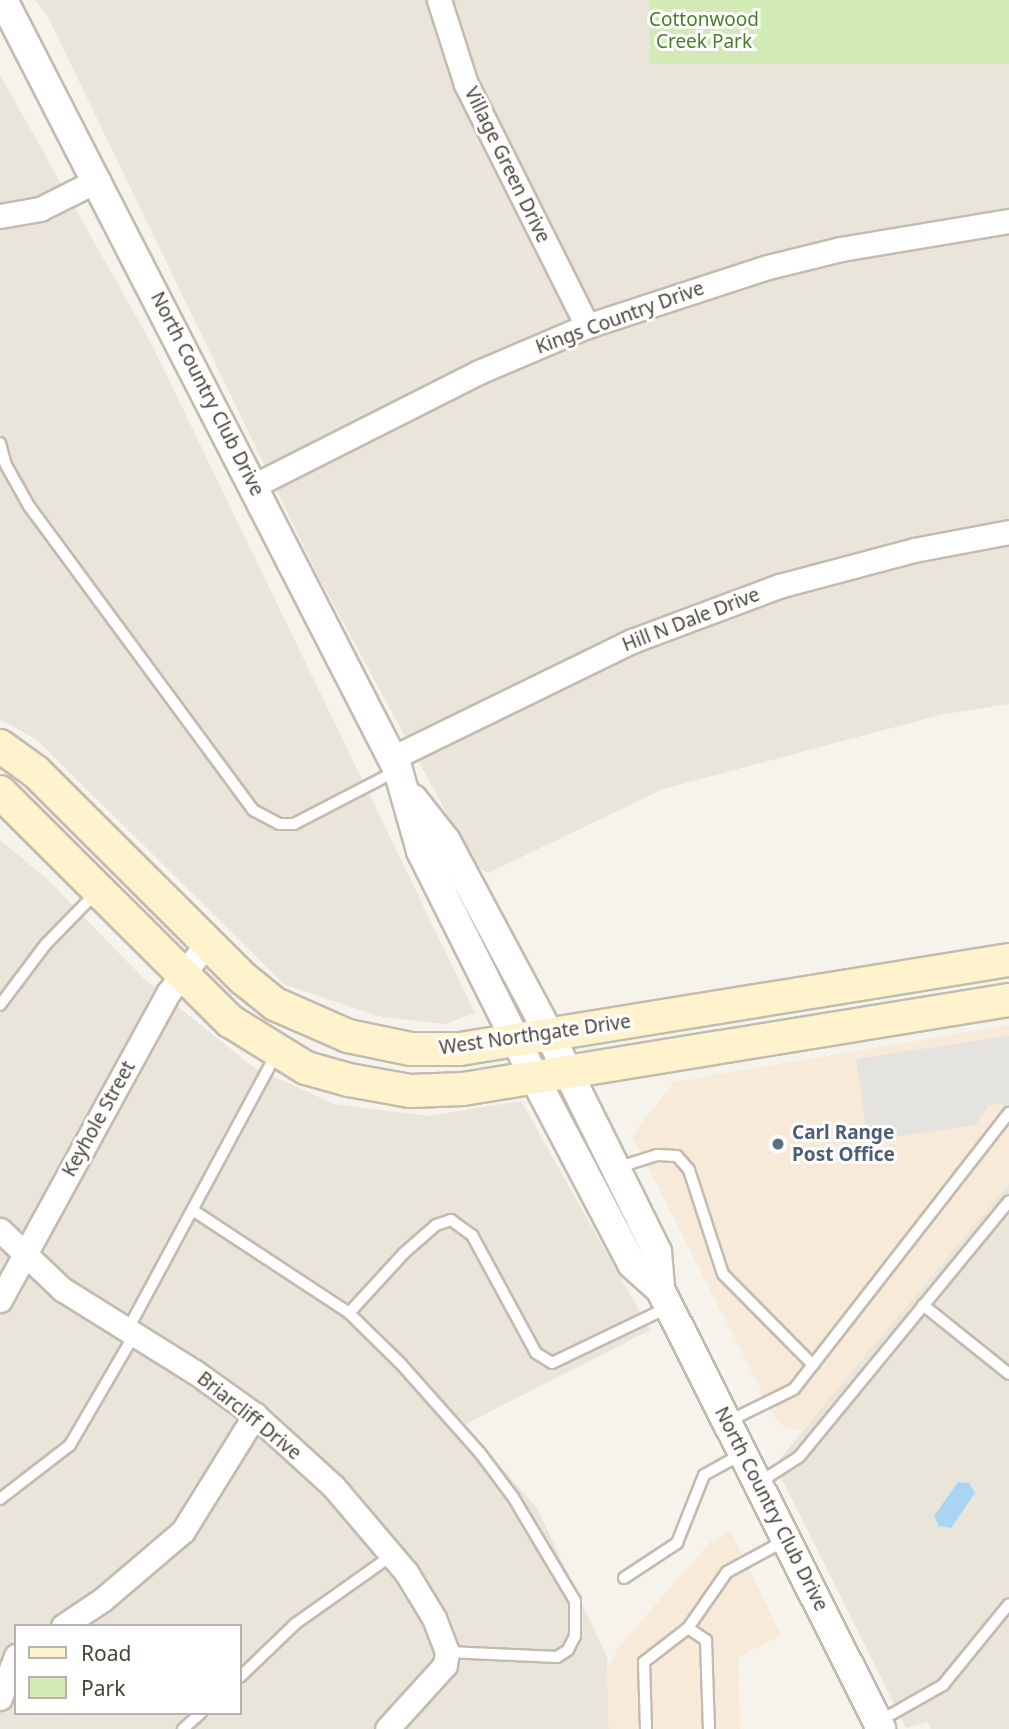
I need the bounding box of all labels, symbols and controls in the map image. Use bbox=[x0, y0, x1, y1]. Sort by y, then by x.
park label: Cottonwood Creek Park bbox=[649, 9, 759, 53]
street label: Village Green Drive bbox=[459, 83, 555, 247]
street label: Kings Country Drive bbox=[533, 277, 707, 359]
street label: North Country Club Drive bbox=[146, 288, 268, 500]
street label: Hill N Dale Drive bbox=[619, 583, 763, 657]
street label: West Northgate Drive bbox=[438, 1010, 632, 1060]
street label: Keyhole Street bbox=[58, 1057, 140, 1181]
place label: Carl Range Post Office bbox=[792, 1122, 895, 1166]
marker: Carl Range Post Office bbox=[770, 1136, 786, 1152]
street label: Briarcliff Drive bbox=[192, 1367, 306, 1465]
street label: North Country Club Drive bbox=[710, 1403, 832, 1615]
legend bbox=[14, 1624, 242, 1715]
text: Road bbox=[81, 1639, 131, 1667]
text: Park bbox=[81, 1674, 125, 1702]

